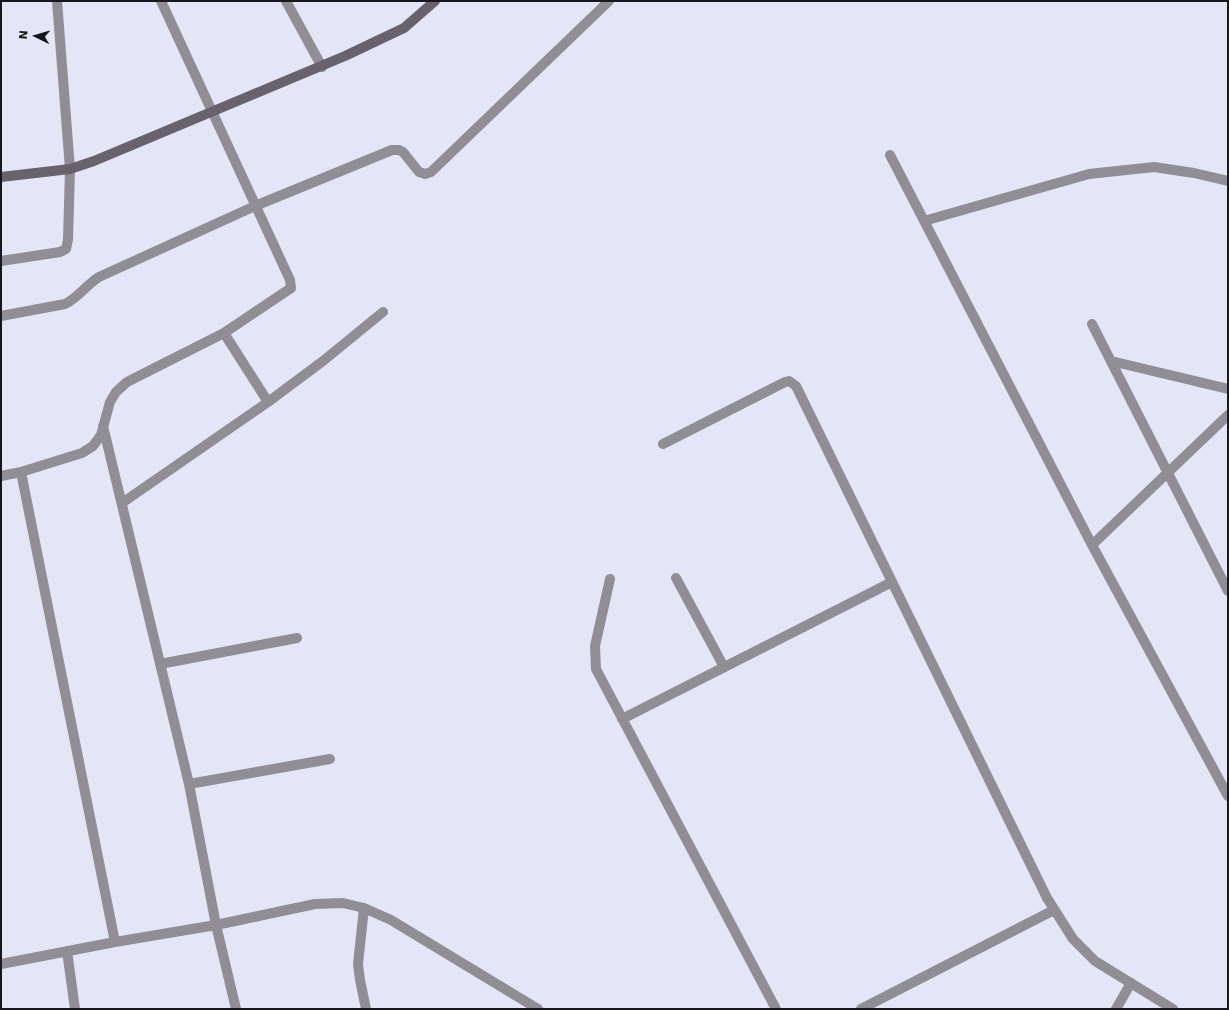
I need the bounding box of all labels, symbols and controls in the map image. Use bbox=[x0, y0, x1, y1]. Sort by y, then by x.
north arrow bbox=[16, 16, 56, 56]
text: N bbox=[17, 30, 30, 40]

